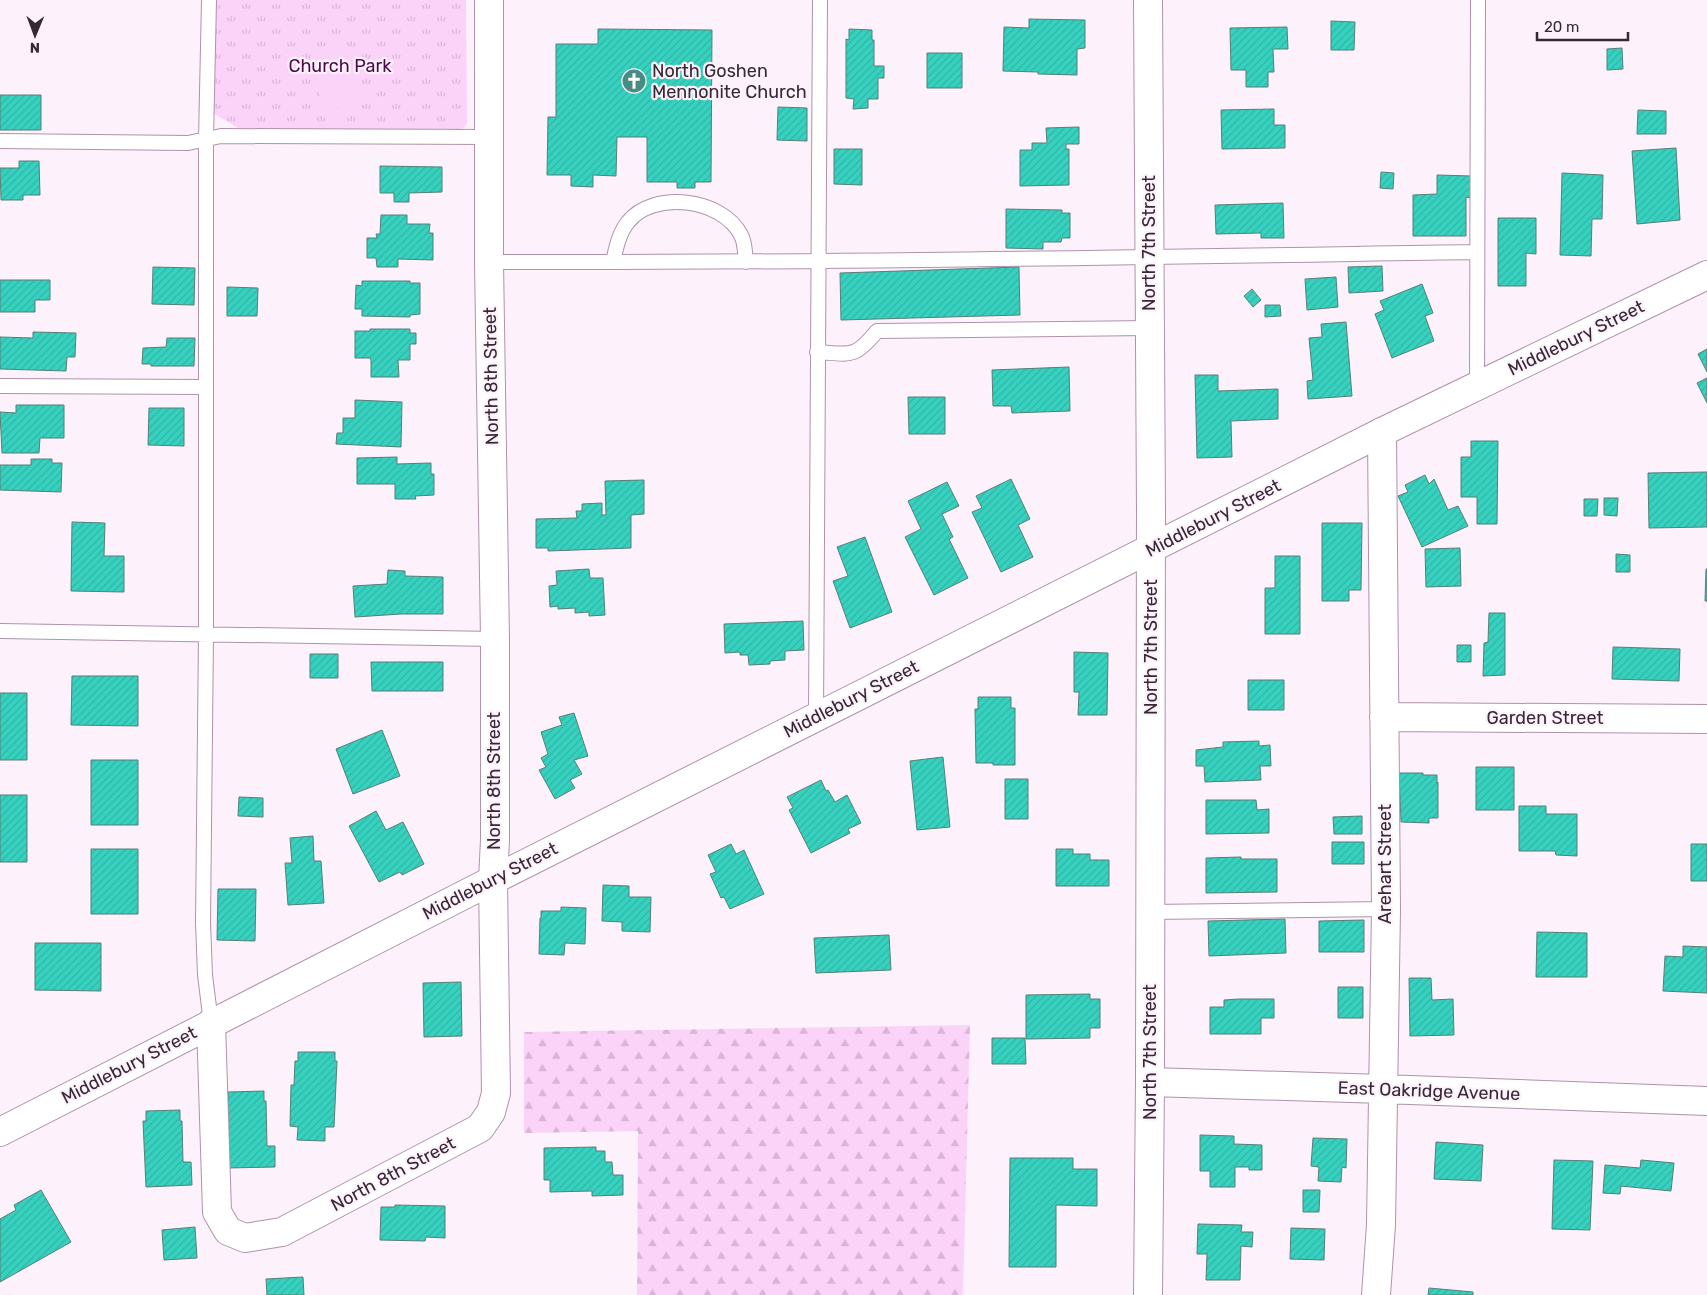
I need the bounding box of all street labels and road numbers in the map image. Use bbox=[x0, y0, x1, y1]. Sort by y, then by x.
street label: North 7th Street bbox=[1138, 175, 1160, 311]
street label: Middlebury Street bbox=[1504, 295, 1648, 381]
street label: North 8th Street bbox=[479, 307, 503, 445]
street label: Middlebury Street bbox=[1142, 474, 1284, 562]
street label: North 7th Street bbox=[1140, 579, 1162, 715]
street label: Middlebury Street bbox=[780, 655, 922, 743]
street label: Garden Street bbox=[1487, 707, 1604, 729]
street label: North 8th Street bbox=[483, 712, 505, 850]
street label: Arehart Street bbox=[1374, 804, 1396, 924]
street label: Middlebury Street bbox=[419, 837, 561, 925]
street label: North 7th Street bbox=[1139, 984, 1161, 1120]
street label: Middlebury Street bbox=[58, 1021, 200, 1109]
street label: East Oakridge Avenue bbox=[1337, 1077, 1521, 1105]
street label: North 8th Street bbox=[327, 1132, 459, 1216]

